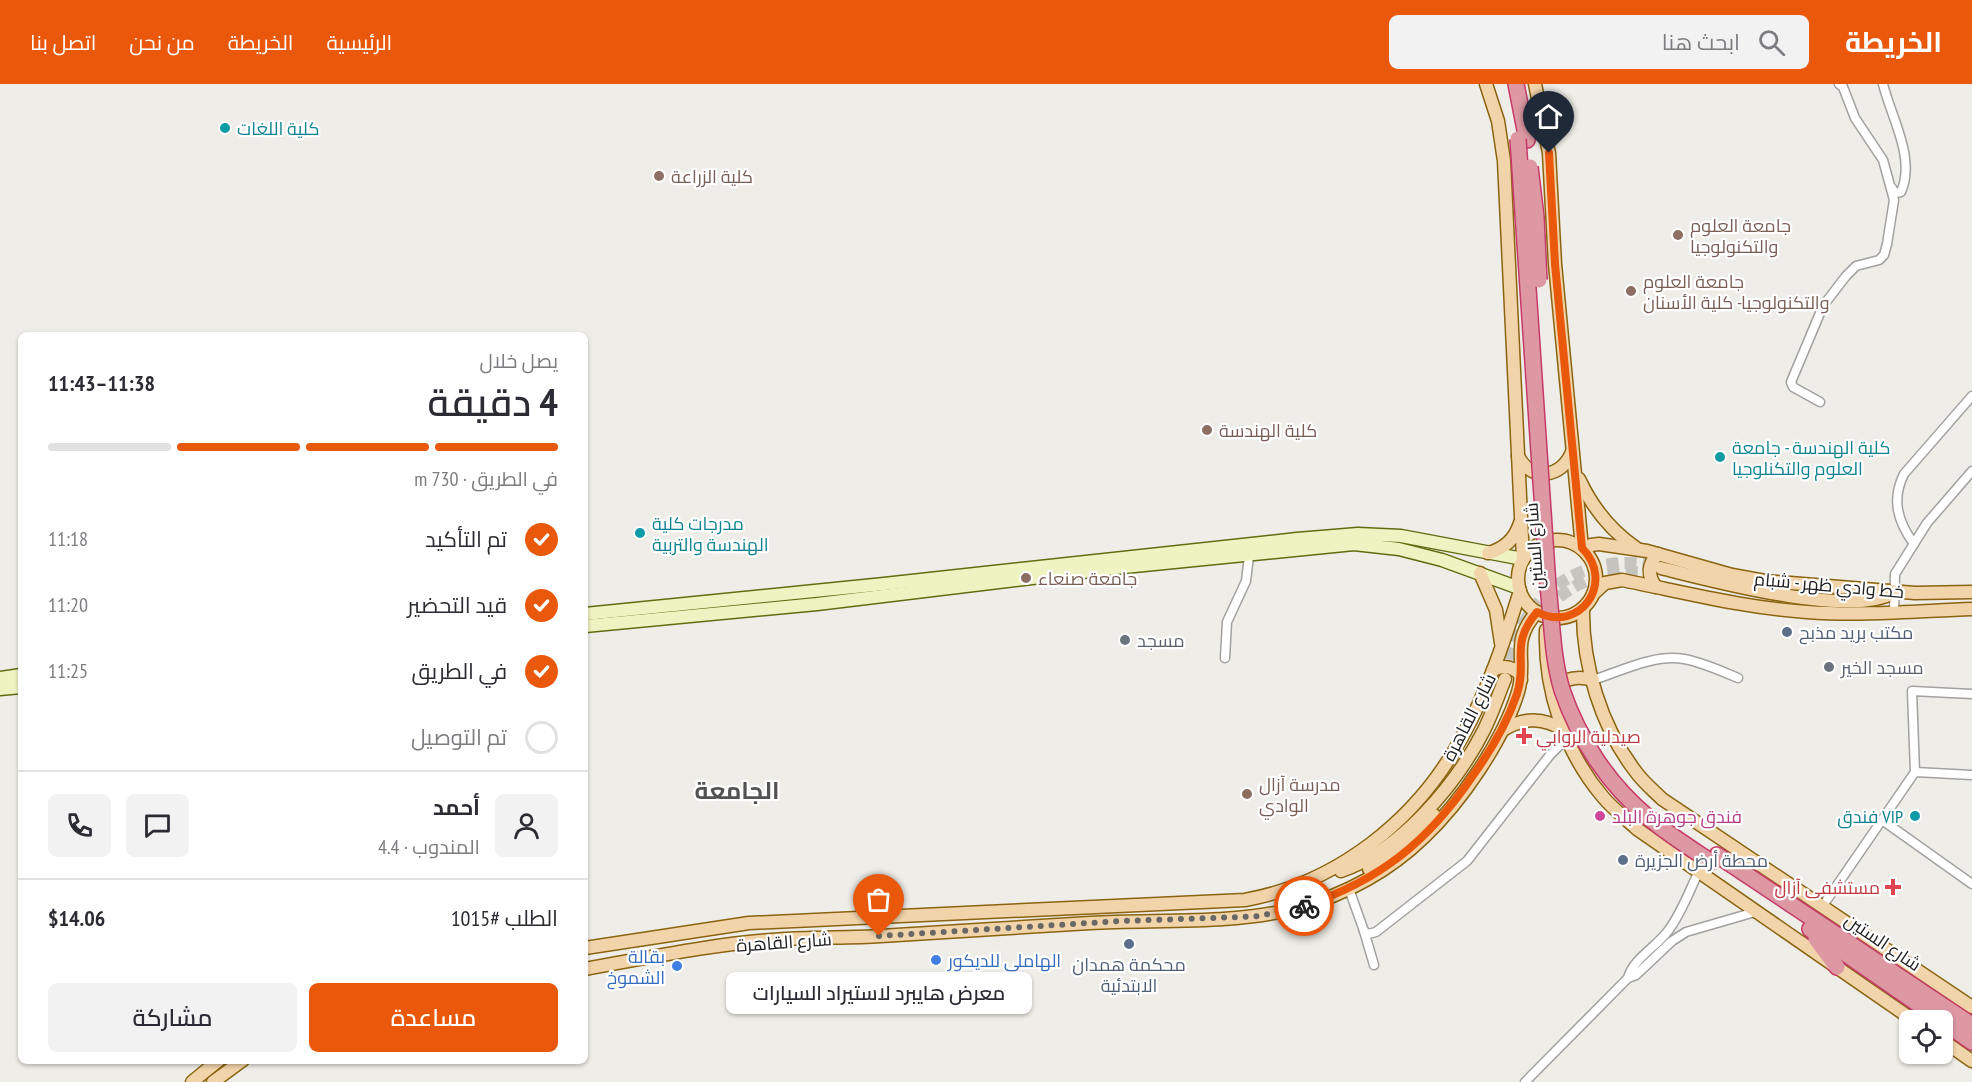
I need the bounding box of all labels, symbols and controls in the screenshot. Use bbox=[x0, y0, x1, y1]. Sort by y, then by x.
search box bbox=[1389, 15, 1809, 69]
text: الخريطة bbox=[1845, 23, 1942, 60]
icon: search bbox=[1755, 26, 1788, 59]
text: ابحث هنا bbox=[1662, 28, 1740, 56]
text: اتصل بنا bbox=[30, 29, 96, 56]
text: من نحن bbox=[129, 29, 195, 56]
text: الخريطة bbox=[228, 29, 293, 56]
text: الرئيسية bbox=[326, 29, 392, 56]
pin bbox=[1523, 91, 1574, 153]
icon: home bbox=[1532, 100, 1565, 133]
place label: كلية اللغات bbox=[237, 117, 320, 140]
marker: كلية اللغات bbox=[218, 121, 232, 135]
place label: كلية الزراعة bbox=[671, 165, 753, 188]
marker: كلية الزراعة bbox=[652, 169, 666, 183]
place label: جامعة العلوم والتكنولوجيا bbox=[1690, 214, 1791, 258]
marker: جامعة العلوم والتكنولوجيا bbox=[1671, 228, 1685, 242]
place label: جامعة العلوم والتكنولوجيا- كلية الأسنان bbox=[1643, 270, 1829, 314]
marker: جامعة العلوم والتكنولوجيا- كلية الأسنان bbox=[1624, 284, 1638, 298]
text: يصل خلال bbox=[480, 348, 558, 374]
text: 11:38–11:43 bbox=[48, 369, 155, 397]
text: 4 دقيقة bbox=[427, 376, 558, 427]
place label: كلية الهندسة bbox=[1219, 419, 1317, 442]
marker: كلية الهندسة bbox=[1200, 423, 1214, 437]
place label: كلية الهندسة - جامعة العلوم والتكنلوجيا bbox=[1732, 436, 1890, 481]
marker: كلية الهندسة - جامعة العلوم والتكنلوجيا bbox=[1713, 450, 1727, 464]
text: في الطريق · 730 m bbox=[414, 466, 558, 492]
street label: شارع الستين bbox=[1519, 502, 1550, 590]
place label: مدرجات كلية الهندسة والتربية bbox=[652, 512, 769, 556]
icon: check bbox=[525, 523, 558, 556]
text: تم التأكيد bbox=[425, 525, 507, 553]
text: 11:18 bbox=[48, 526, 88, 552]
marker: مدرجات كلية الهندسة والتربية bbox=[633, 526, 647, 540]
place label: جامعة صنعاء bbox=[1038, 567, 1137, 590]
street label: خط وادي ظهر - شبام bbox=[1753, 567, 1905, 606]
marker: جامعة صنعاء bbox=[1019, 571, 1033, 585]
icon: check bbox=[525, 589, 558, 622]
text: قيد التحضير bbox=[407, 591, 507, 619]
text: 11:20 bbox=[48, 592, 88, 618]
place label: مكتب بريد مذبح bbox=[1799, 621, 1913, 645]
marker: مكتب بريد مذبح bbox=[1780, 625, 1794, 639]
place label: مسجد bbox=[1137, 629, 1185, 652]
marker: مسجد bbox=[1118, 633, 1132, 647]
icon: check bbox=[525, 655, 558, 688]
place label: مسجد الخير bbox=[1840, 656, 1924, 679]
text: في الطريق bbox=[412, 657, 507, 685]
text: 11:25 bbox=[48, 658, 88, 684]
marker: مسجد الخير bbox=[1822, 660, 1836, 674]
street label: شارع القاهرة bbox=[1437, 669, 1502, 765]
text: تم التوصيل bbox=[411, 723, 507, 751]
place label: صيدلية الروابي bbox=[1536, 725, 1641, 751]
marker: صيدلية الروابي bbox=[1517, 729, 1531, 743]
place label: مدرسة آزال الوادي bbox=[1259, 773, 1340, 820]
district label: الجامعة bbox=[695, 775, 779, 806]
marker: مدرسة آزال الوادي bbox=[1240, 787, 1254, 801]
text: أحمد bbox=[433, 793, 480, 821]
button: phone bbox=[48, 794, 111, 857]
button: chat bbox=[126, 794, 189, 857]
button: person bbox=[495, 794, 558, 857]
place label: فندق جوهرة البلد bbox=[1612, 805, 1742, 829]
place label: فندق VIP bbox=[1837, 805, 1903, 829]
marker: فندق جوهرة البلد bbox=[1593, 809, 1607, 823]
marker: فندق VIP bbox=[1908, 809, 1922, 823]
text: المندوب · 4.4 bbox=[378, 834, 480, 860]
place label: محطة أرض الجزيرة bbox=[1635, 849, 1768, 872]
marker: محطة أرض الجزيرة bbox=[1616, 853, 1630, 867]
pin bbox=[853, 874, 904, 936]
courier bbox=[1274, 876, 1334, 936]
place label: مستشفى آزال bbox=[1775, 876, 1880, 899]
marker: مستشفى آزال bbox=[1884, 878, 1902, 896]
icon: bag bbox=[862, 883, 895, 916]
icon: bike bbox=[1288, 890, 1321, 923]
text: $14.06 bbox=[48, 904, 105, 932]
text: الطلب #1015 bbox=[451, 904, 558, 932]
street label: شارع الستين bbox=[1840, 908, 1926, 977]
street label: شارع القاهرة bbox=[736, 927, 833, 958]
marker: محكمة همدان الابتدئية bbox=[1122, 937, 1136, 951]
place label: بقالة الشموخ bbox=[607, 945, 665, 990]
place label: الهاملي للديكور bbox=[947, 949, 1061, 975]
marker: الهاملي للديكور bbox=[929, 953, 943, 967]
place label: محكمة همدان الابتدئية bbox=[1072, 953, 1186, 997]
marker: بقالة الشموخ bbox=[670, 959, 684, 973]
callout: معرض هايبرد لاستيراد السيارات bbox=[726, 972, 1032, 1014]
text: معرض هايبرد لاستيراد السيارات bbox=[753, 980, 1005, 1006]
button: مشاركة bbox=[48, 983, 297, 1052]
button: مساعدة bbox=[309, 983, 558, 1052]
map controls bbox=[1899, 1010, 1953, 1064]
button: locate bbox=[1899, 1010, 1953, 1064]

